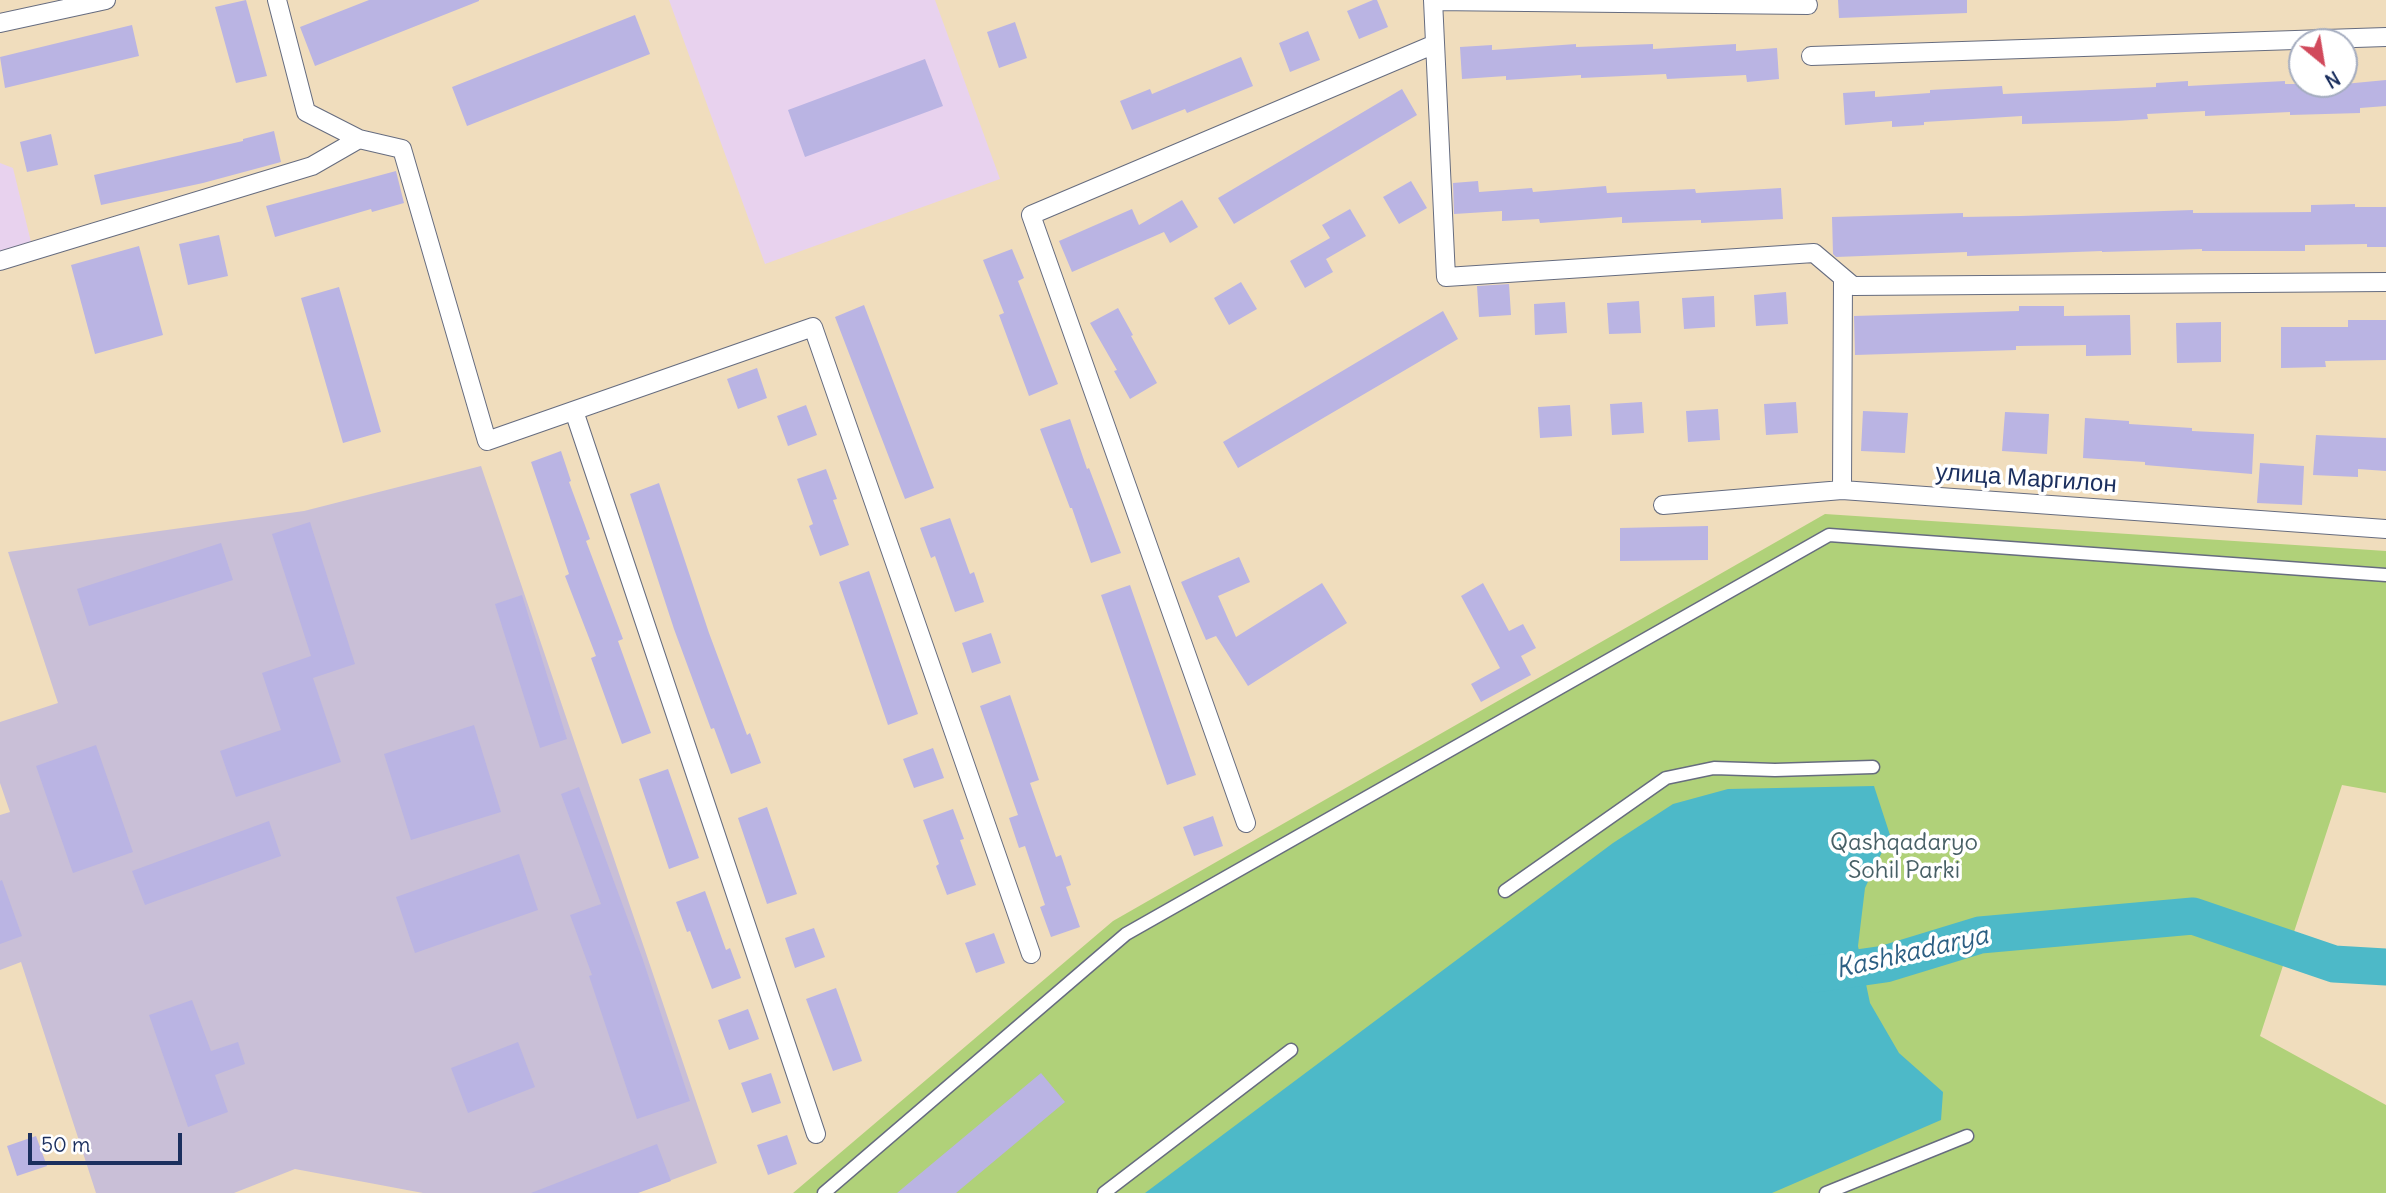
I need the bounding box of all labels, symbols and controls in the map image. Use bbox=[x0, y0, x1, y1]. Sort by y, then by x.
north arrow bbox=[2288, 28, 2358, 98]
text: N bbox=[2321, 66, 2344, 93]
street label: улица Маргилон bbox=[1934, 458, 2118, 500]
park label: Qashqadaryo Sohil Parki bbox=[1830, 829, 1978, 885]
water label: Kashkadarya bbox=[1833, 920, 1991, 986]
scale bar bbox=[32, 1120, 186, 1164]
text: 50 m bbox=[41, 1131, 90, 1158]

